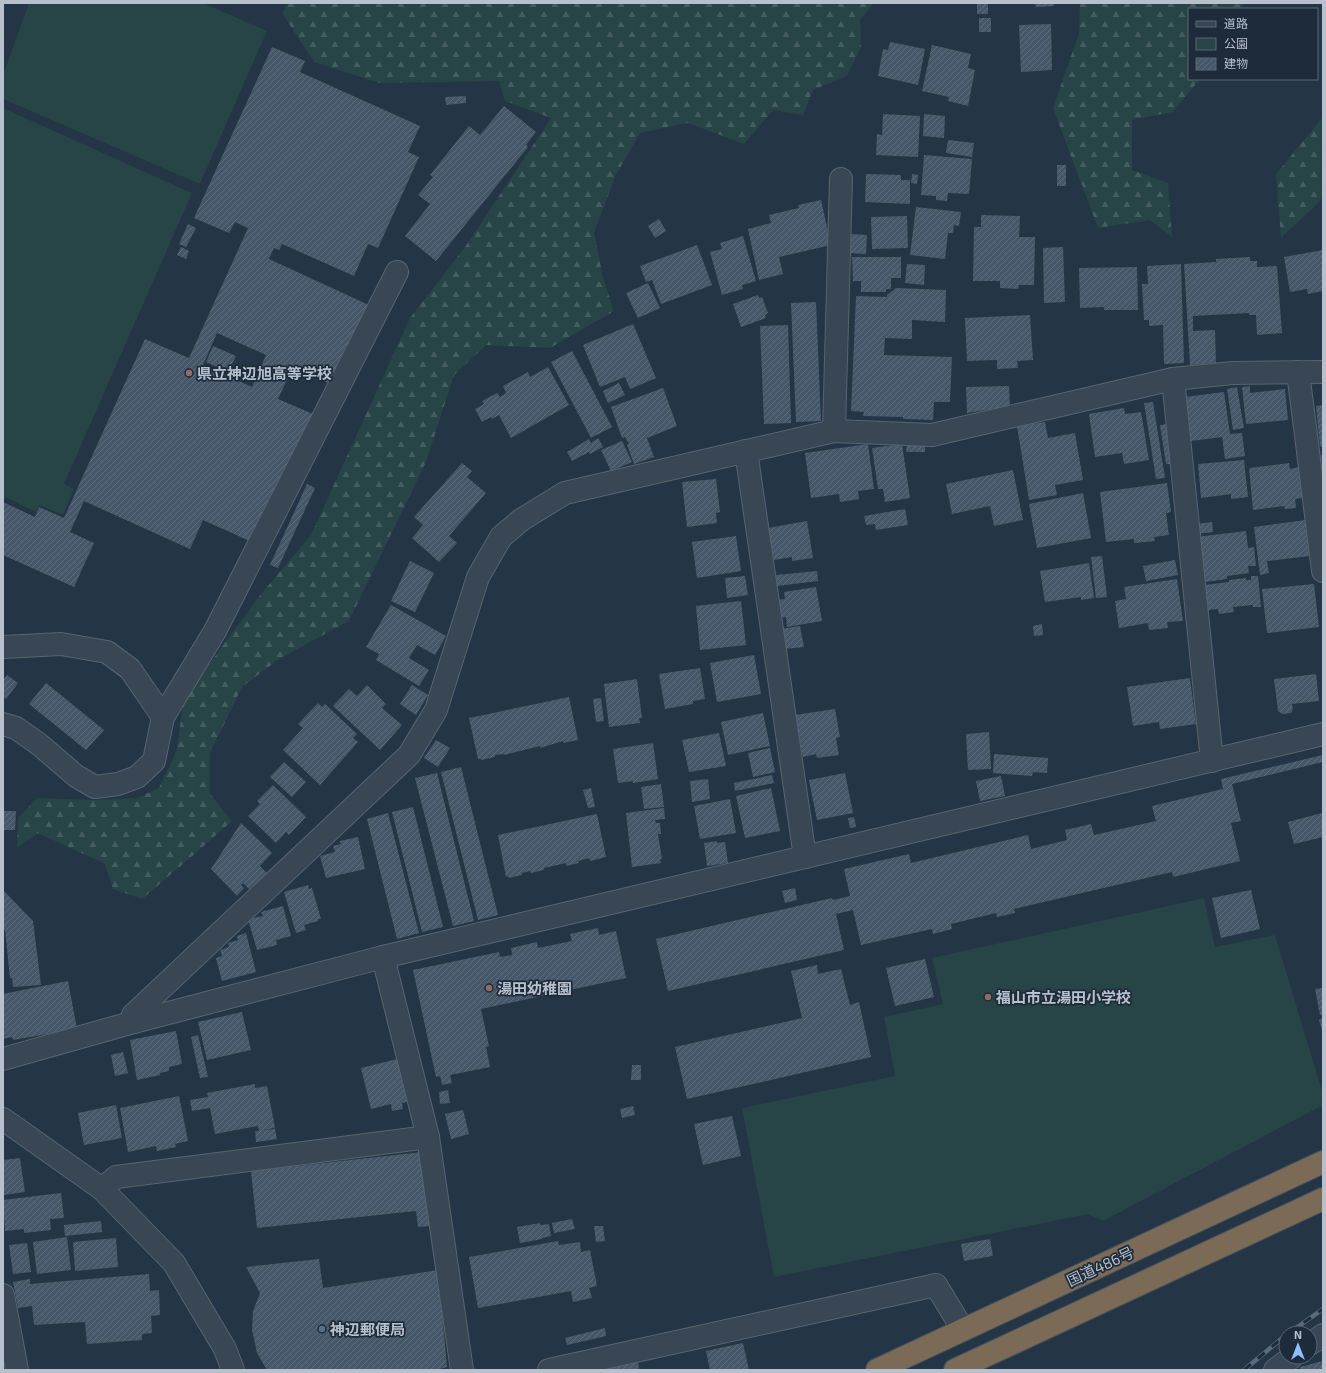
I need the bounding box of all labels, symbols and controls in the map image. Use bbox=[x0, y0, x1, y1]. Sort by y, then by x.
legend bbox=[1188, 8, 1318, 80]
text: 道路 bbox=[1224, 16, 1248, 30]
text: 公園 bbox=[1224, 36, 1248, 50]
text: 建物 bbox=[1224, 56, 1248, 70]
place label: 県立神辺旭高等学校 bbox=[197, 364, 332, 382]
marker: 県立神辺旭高等学校 bbox=[184, 368, 194, 378]
place label: 湯田幼稚園 bbox=[497, 979, 572, 997]
marker: 湯田幼稚園 bbox=[484, 983, 494, 993]
place label: 福山市立湯田小学校 bbox=[995, 988, 1131, 1006]
marker: 福山市立湯田小学校 bbox=[983, 992, 993, 1002]
street label: 国道486号 bbox=[1064, 1243, 1136, 1289]
place label: 神辺郵便局 bbox=[329, 1320, 405, 1338]
marker: 神辺郵便局 bbox=[317, 1324, 327, 1334]
north arrow bbox=[1278, 1325, 1318, 1365]
text: N bbox=[1294, 1328, 1302, 1341]

